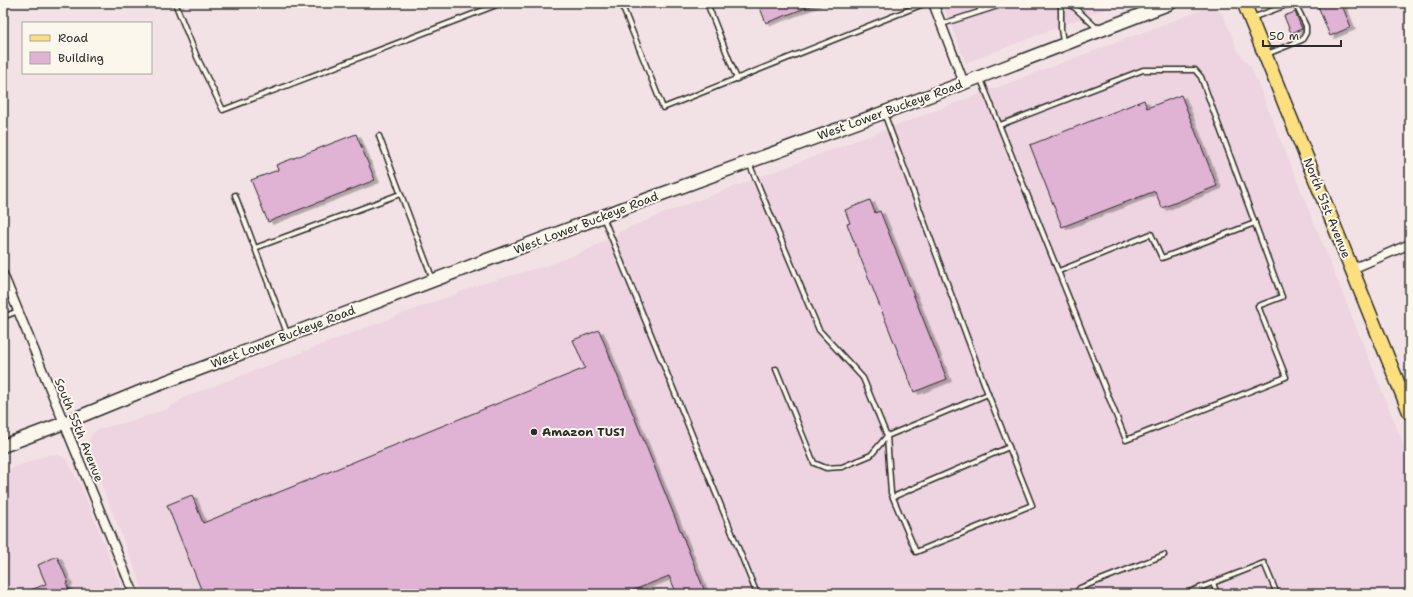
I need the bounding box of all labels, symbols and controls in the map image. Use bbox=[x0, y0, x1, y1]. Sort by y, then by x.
legend bbox=[22, 22, 152, 74]
scale bar bbox=[1263, 22, 1341, 48]
text: 50 m bbox=[1269, 28, 1299, 44]
text: Road bbox=[58, 30, 89, 46]
text: Building bbox=[58, 50, 104, 66]
street label: West Lower Buckeye Road bbox=[815, 76, 965, 144]
street label: North 51st Avenue bbox=[1300, 155, 1355, 261]
street label: West Lower Buckeye Road bbox=[511, 188, 661, 258]
street label: West Lower Buckeye Road bbox=[208, 302, 358, 372]
street label: South 55th Avenue bbox=[51, 376, 107, 484]
place label: Amazon TUS1 bbox=[542, 424, 625, 440]
marker: Amazon TUS1 bbox=[529, 427, 539, 437]

